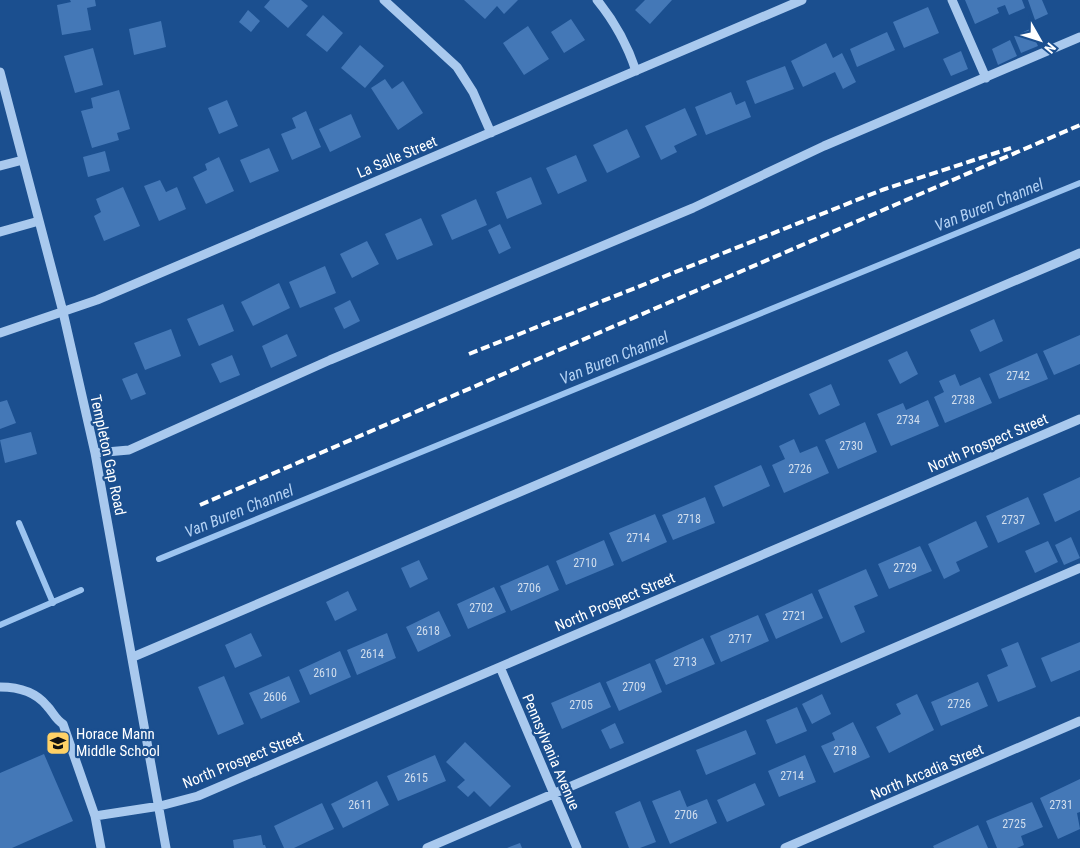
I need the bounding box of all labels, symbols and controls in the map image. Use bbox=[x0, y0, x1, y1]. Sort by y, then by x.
north arrow bbox=[1015, 15, 1065, 65]
text: N bbox=[1041, 40, 1059, 57]
street label: La Salle Street bbox=[354, 132, 440, 182]
water label: Van Buren Channel bbox=[932, 174, 1047, 235]
water label: Van Buren Channel bbox=[557, 327, 672, 388]
house number: 2742 bbox=[1006, 369, 1030, 383]
street label: Templeton Gap Road bbox=[86, 393, 130, 517]
house number: 2738 bbox=[951, 393, 975, 407]
street label: North Prospect Street bbox=[925, 410, 1051, 476]
house number: 2734 bbox=[896, 413, 920, 427]
house number: 2730 bbox=[839, 439, 863, 453]
house number: 2726 bbox=[788, 462, 812, 476]
water label: Van Buren Channel bbox=[182, 480, 297, 541]
house number: 2718 bbox=[677, 512, 701, 526]
house number: 2737 bbox=[1001, 513, 1025, 527]
house number: 2714 bbox=[626, 531, 650, 545]
house number: 2710 bbox=[573, 556, 597, 570]
house number: 2729 bbox=[893, 561, 917, 575]
street label: North Prospect Street bbox=[552, 569, 678, 635]
house number: 2706 bbox=[517, 581, 541, 595]
house number: 2702 bbox=[469, 601, 493, 615]
house number: 2721 bbox=[782, 609, 806, 623]
house number: 2618 bbox=[416, 624, 440, 638]
house number: 2717 bbox=[728, 632, 752, 646]
house number: 2614 bbox=[360, 647, 384, 661]
house number: 2713 bbox=[673, 655, 697, 669]
house number: 2610 bbox=[313, 666, 337, 680]
house number: 2709 bbox=[622, 680, 646, 694]
house number: 2606 bbox=[263, 690, 287, 704]
street label: Pennsylvania Avenue bbox=[518, 691, 584, 813]
house number: 2726 bbox=[947, 697, 971, 711]
house number: 2705 bbox=[569, 698, 593, 712]
place label: Horace Mann Middle School bbox=[76, 725, 160, 760]
street label: North Prospect Street bbox=[180, 728, 306, 792]
school or university icon: Horace Mann Middle School bbox=[45, 730, 71, 756]
street label: North Arcadia Street bbox=[868, 740, 986, 804]
house number: 2718 bbox=[833, 744, 857, 758]
house number: 2714 bbox=[780, 769, 804, 783]
house number: 2615 bbox=[404, 771, 428, 785]
house number: 2611 bbox=[348, 798, 372, 812]
house number: 2731 bbox=[1049, 798, 1073, 812]
house number: 2706 bbox=[674, 808, 698, 822]
house number: 2725 bbox=[1002, 817, 1026, 831]

